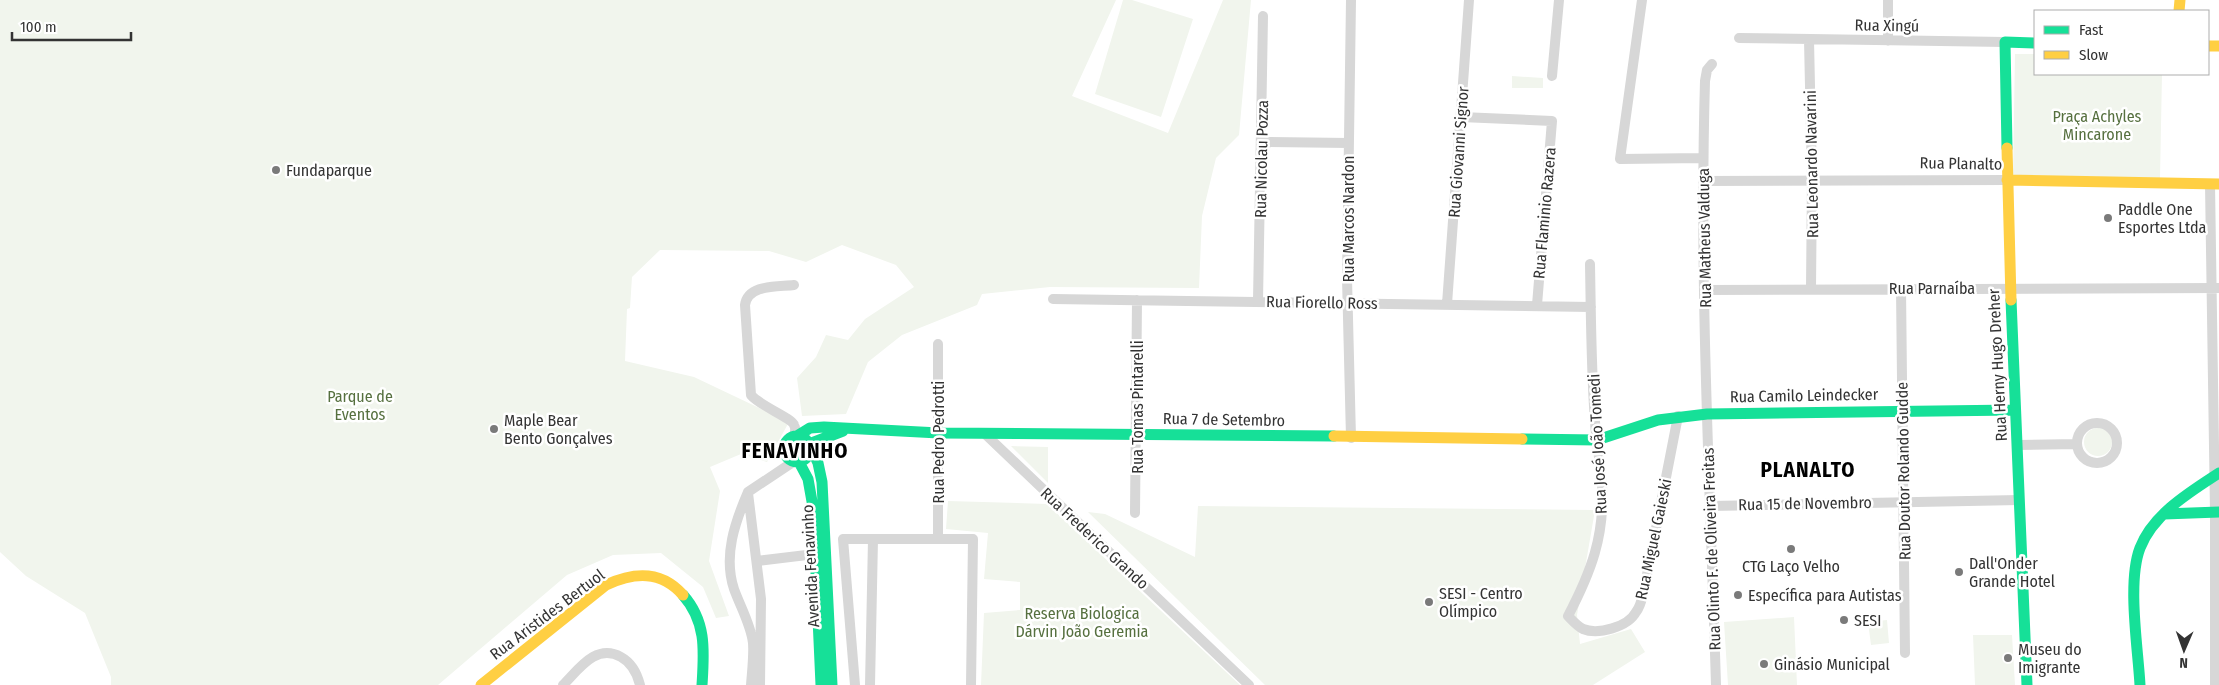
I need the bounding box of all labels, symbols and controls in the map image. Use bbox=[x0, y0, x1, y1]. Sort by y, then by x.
scale bar bbox=[12, 10, 131, 42]
legend bbox=[2034, 10, 2209, 75]
street label: Rua Xingú bbox=[1854, 15, 1920, 36]
text: 100 m bbox=[20, 18, 57, 36]
text: Fast bbox=[2079, 21, 2103, 39]
text: Slow bbox=[2079, 46, 2108, 64]
street label: Rua Giovanni Signor bbox=[1444, 85, 1473, 218]
street label: Rua Leonardo Navarini bbox=[1801, 90, 1822, 238]
street label: Rua Nicolau Pozza bbox=[1251, 100, 1272, 218]
park label: Praça Achyles Mincarone bbox=[2053, 107, 2142, 144]
street label: Rua Flaminio Razera bbox=[1529, 146, 1560, 280]
street label: Rua Planalto bbox=[1920, 153, 2002, 174]
street label: Rua Marcos Nardon bbox=[1339, 156, 1358, 282]
place label: Fundaparque bbox=[286, 161, 372, 180]
marker: Fundaparque bbox=[270, 164, 282, 176]
street label: Rua Matheus Valduga bbox=[1694, 168, 1715, 308]
place label: Paddle One Esportes Ltda bbox=[2118, 200, 2207, 237]
marker: Paddle One Esportes Ltda bbox=[2102, 212, 2114, 224]
street label: Rua Parnaíba bbox=[1889, 279, 1975, 298]
street label: Rua Herny Hugo Dreher bbox=[1984, 288, 2011, 442]
street label: Rua Fiorello Ross bbox=[1266, 292, 1378, 313]
street label: Rua Tomas Pintarelli bbox=[1128, 340, 1147, 474]
street label: Rua José João Tomedi bbox=[1584, 373, 1611, 515]
street label: Rua Pedro Pedrotti bbox=[929, 381, 948, 503]
street label: Rua Doutor Rolando Gudde bbox=[1892, 382, 1915, 560]
street label: Rua Camilo Leindecker bbox=[1730, 385, 1879, 406]
park label: Parque de Eventos bbox=[327, 387, 393, 424]
street label: Rua 7 de Setembro bbox=[1163, 409, 1285, 430]
place label: Maple Bear Bento Gonçalves bbox=[504, 411, 613, 448]
marker: Maple Bear Bento Gonçalves bbox=[488, 423, 500, 435]
district label: FENAVINHO bbox=[742, 438, 848, 464]
street label: Rua Olinto F. de Oliveira Freitas bbox=[1698, 447, 1725, 651]
district label: PLANALTO bbox=[1760, 457, 1856, 483]
street label: Rua Miguel Gaieski bbox=[1631, 477, 1676, 601]
street label: Rua Frederico Grando bbox=[1037, 484, 1153, 593]
street label: Rua 15 de Novembro bbox=[1738, 493, 1872, 514]
street label: Avenida Fenavinho bbox=[798, 504, 823, 628]
marker: CTG Laço Velho bbox=[1785, 543, 1797, 555]
place label: Dall'Onder Grande Hotel bbox=[1969, 554, 2055, 591]
place label: CTG Laço Velho bbox=[1742, 557, 1840, 576]
street label: Rua Aristides Bertuol bbox=[486, 565, 608, 664]
marker: Dall'Onder Grande Hotel bbox=[1953, 566, 1965, 578]
place label: SESI - Centro Olímpico bbox=[1439, 584, 1523, 621]
place label: Específica para Autistas bbox=[1748, 586, 1902, 605]
marker: Específica para Autistas bbox=[1732, 589, 1744, 601]
marker: SESI - Centro Olímpico bbox=[1423, 596, 1435, 608]
park label: Reserva Biologica Dárvin João Geremia bbox=[1016, 604, 1149, 641]
place label: SESI bbox=[1854, 611, 1881, 630]
marker: SESI bbox=[1838, 614, 1850, 626]
north arrow bbox=[2159, 625, 2209, 675]
place label: Museu do Imigrante bbox=[2018, 640, 2082, 677]
marker: Museu do Imigrante bbox=[2002, 652, 2014, 664]
text: N bbox=[2179, 654, 2188, 671]
place label: Ginásio Municipal bbox=[1774, 655, 1890, 674]
marker: Ginásio Municipal bbox=[1758, 658, 1770, 670]

